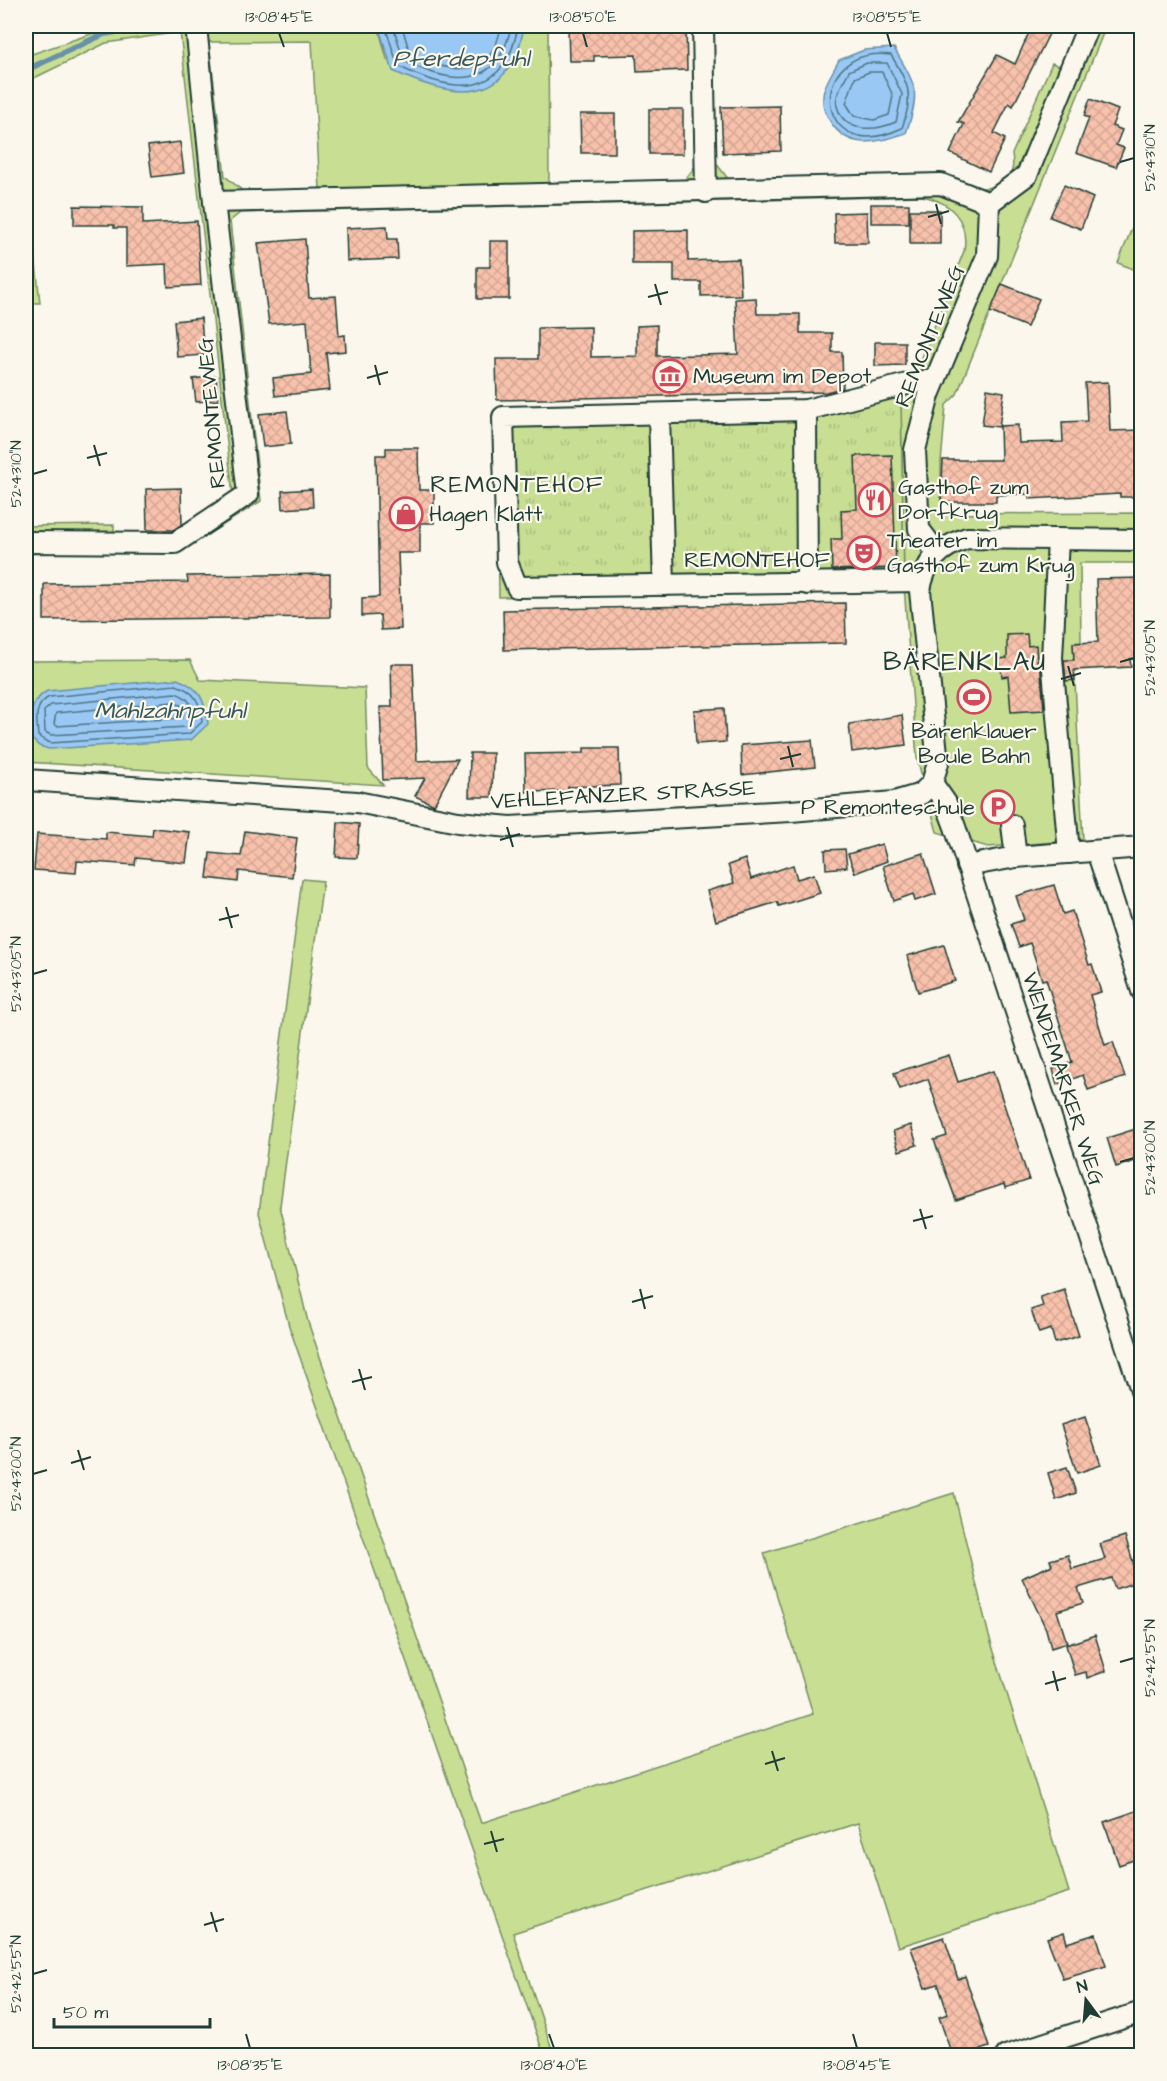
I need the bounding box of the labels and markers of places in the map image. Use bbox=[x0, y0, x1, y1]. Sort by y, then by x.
museum icon: Museum im Depot bbox=[652, 358, 688, 394]
place label: Museum im Depot bbox=[693, 361, 871, 392]
place label: Gasthof zum Dorfkrug bbox=[898, 472, 1029, 529]
restaurant icon: Gasthof zum Dorfkrug bbox=[857, 482, 893, 518]
shop icon: Hagen Klatt bbox=[388, 496, 424, 532]
place label: Hagen Klatt bbox=[429, 499, 542, 531]
place label: Theater im Gasthof zum Krug bbox=[887, 525, 1074, 582]
theatre icon: Theater im Gasthof zum Krug bbox=[846, 535, 882, 571]
sports icon: Bärenklauer Boule Bahn bbox=[956, 679, 992, 715]
place label: Bärenklauer Boule Bahn bbox=[911, 716, 1037, 772]
parking icon: P Remonteschule bbox=[980, 789, 1016, 825]
place label: P Remonteschule bbox=[801, 792, 975, 823]

